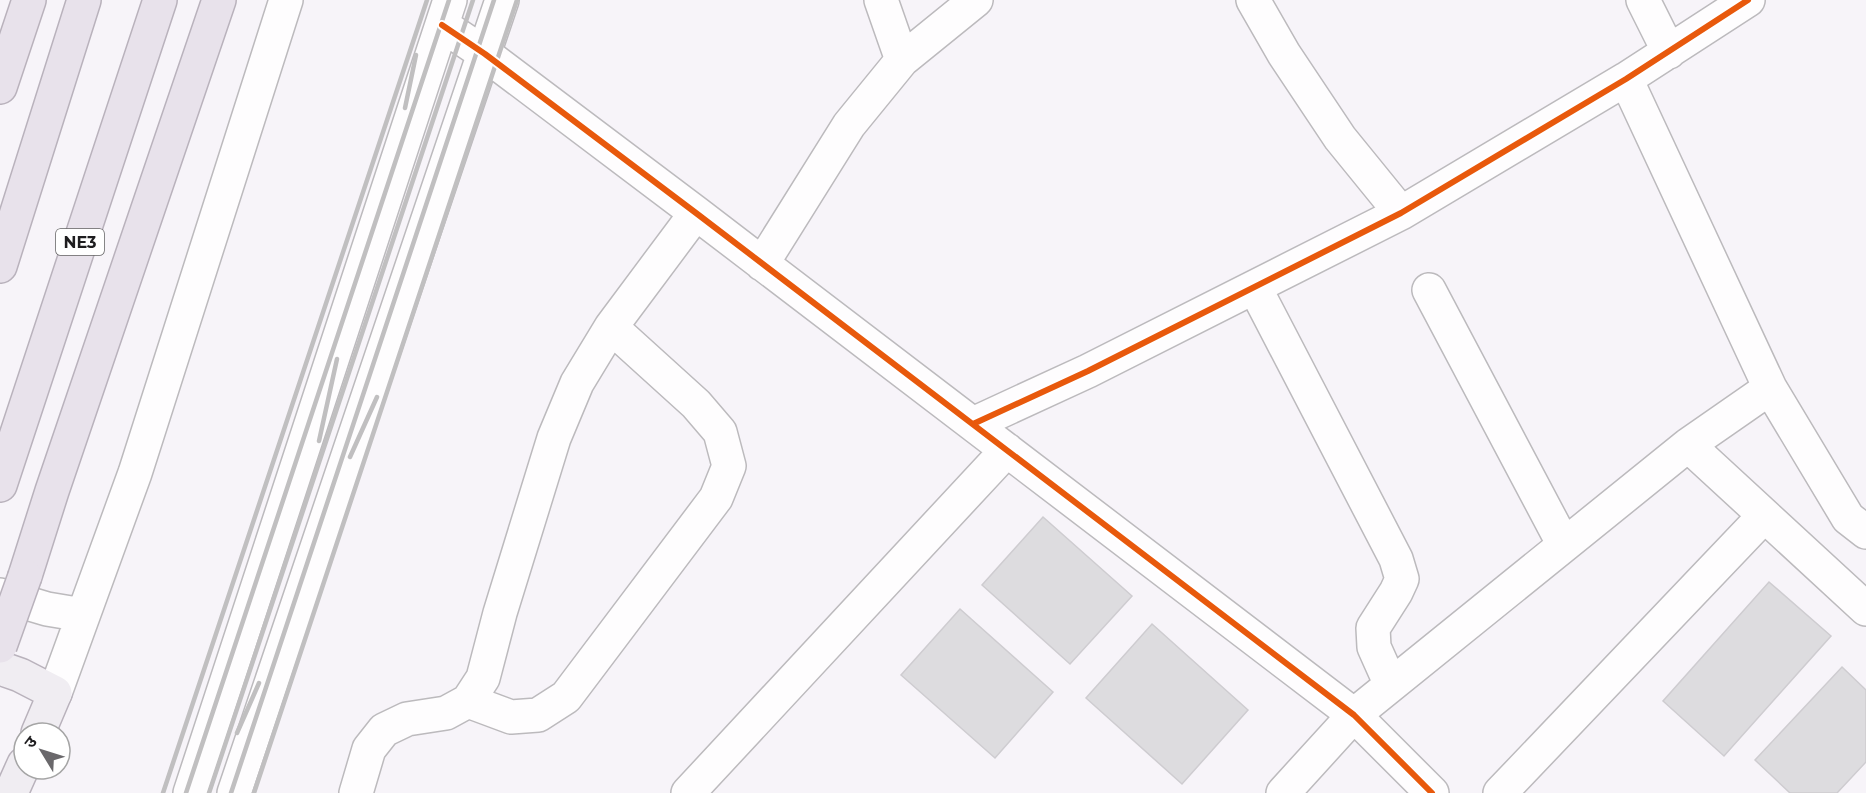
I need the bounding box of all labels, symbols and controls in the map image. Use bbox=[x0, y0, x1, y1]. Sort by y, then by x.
road number: NE3 bbox=[56, 229, 104, 255]
north arrow bbox=[12, 721, 72, 781]
text: उ bbox=[20, 732, 41, 752]

